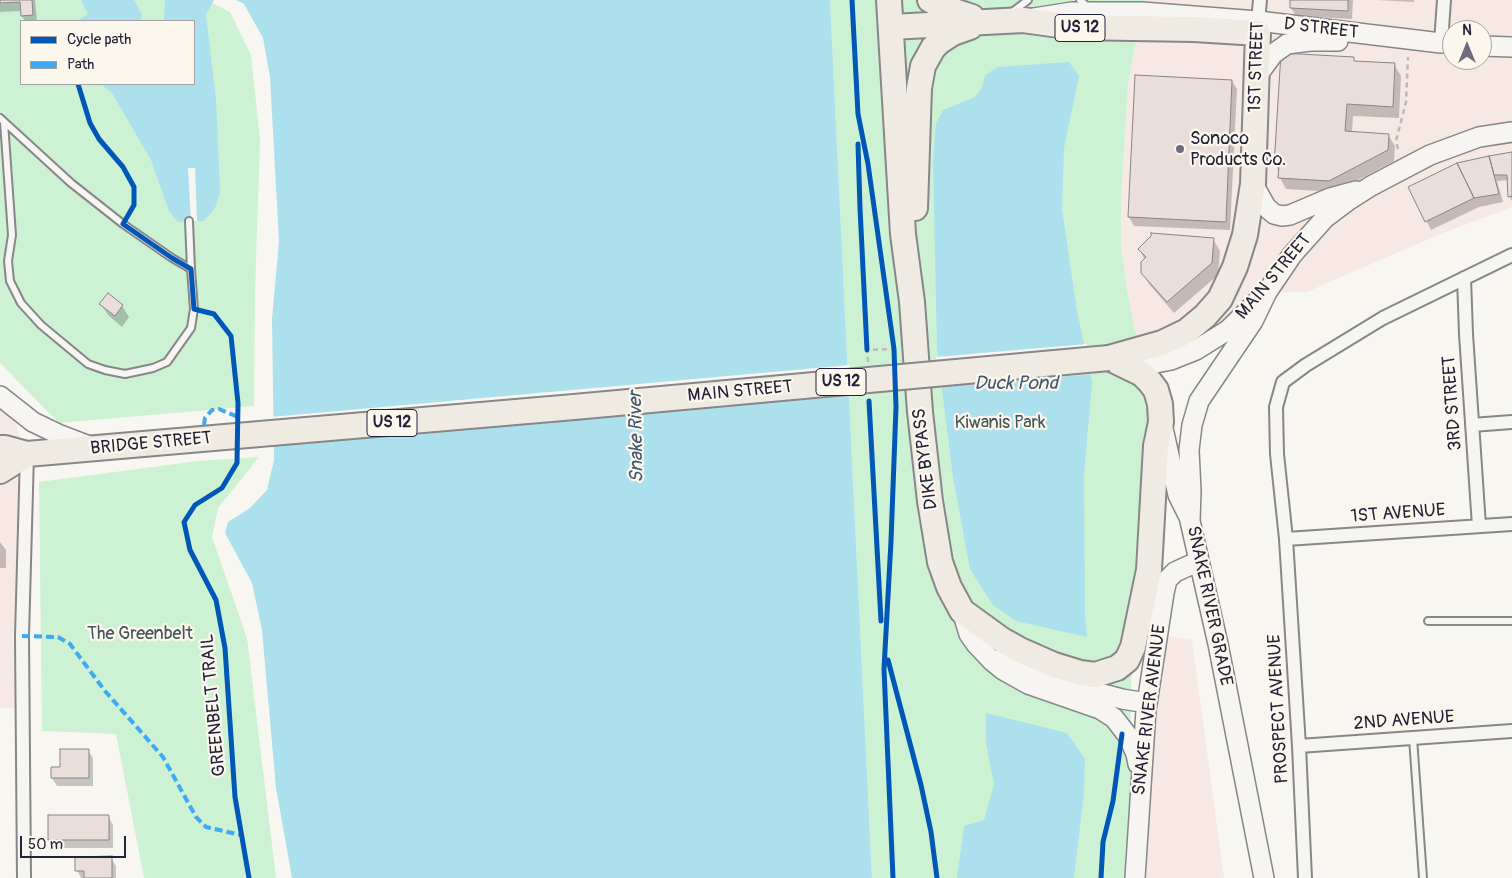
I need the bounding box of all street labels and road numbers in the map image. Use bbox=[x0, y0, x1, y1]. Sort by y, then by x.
road number: US 12 bbox=[1055, 14, 1105, 42]
street label: D STREET bbox=[1283, 14, 1359, 44]
street label: 1ST STREET bbox=[1245, 21, 1269, 113]
street label: MAIN STREET bbox=[1232, 230, 1316, 324]
street label: 3RD STREET bbox=[1439, 355, 1467, 451]
road number: US 12 bbox=[816, 368, 866, 396]
street label: MAIN STREET bbox=[687, 377, 793, 407]
street label: DIKE BYPASS bbox=[909, 407, 943, 511]
road number: US 12 bbox=[367, 409, 417, 436]
street label: BRIDGE STREET bbox=[89, 428, 213, 460]
street label: 1ST AVENUE bbox=[1350, 500, 1446, 528]
street label: SNAKE RIVER GRADE bbox=[1181, 524, 1237, 688]
street label: SNAKE RIVER AVENUE bbox=[1129, 623, 1171, 797]
street label: GREENBELT TRAIL bbox=[197, 633, 231, 777]
street label: PROSPECT AVENUE bbox=[1264, 634, 1294, 784]
street label: 2ND AVENUE bbox=[1353, 707, 1455, 735]

